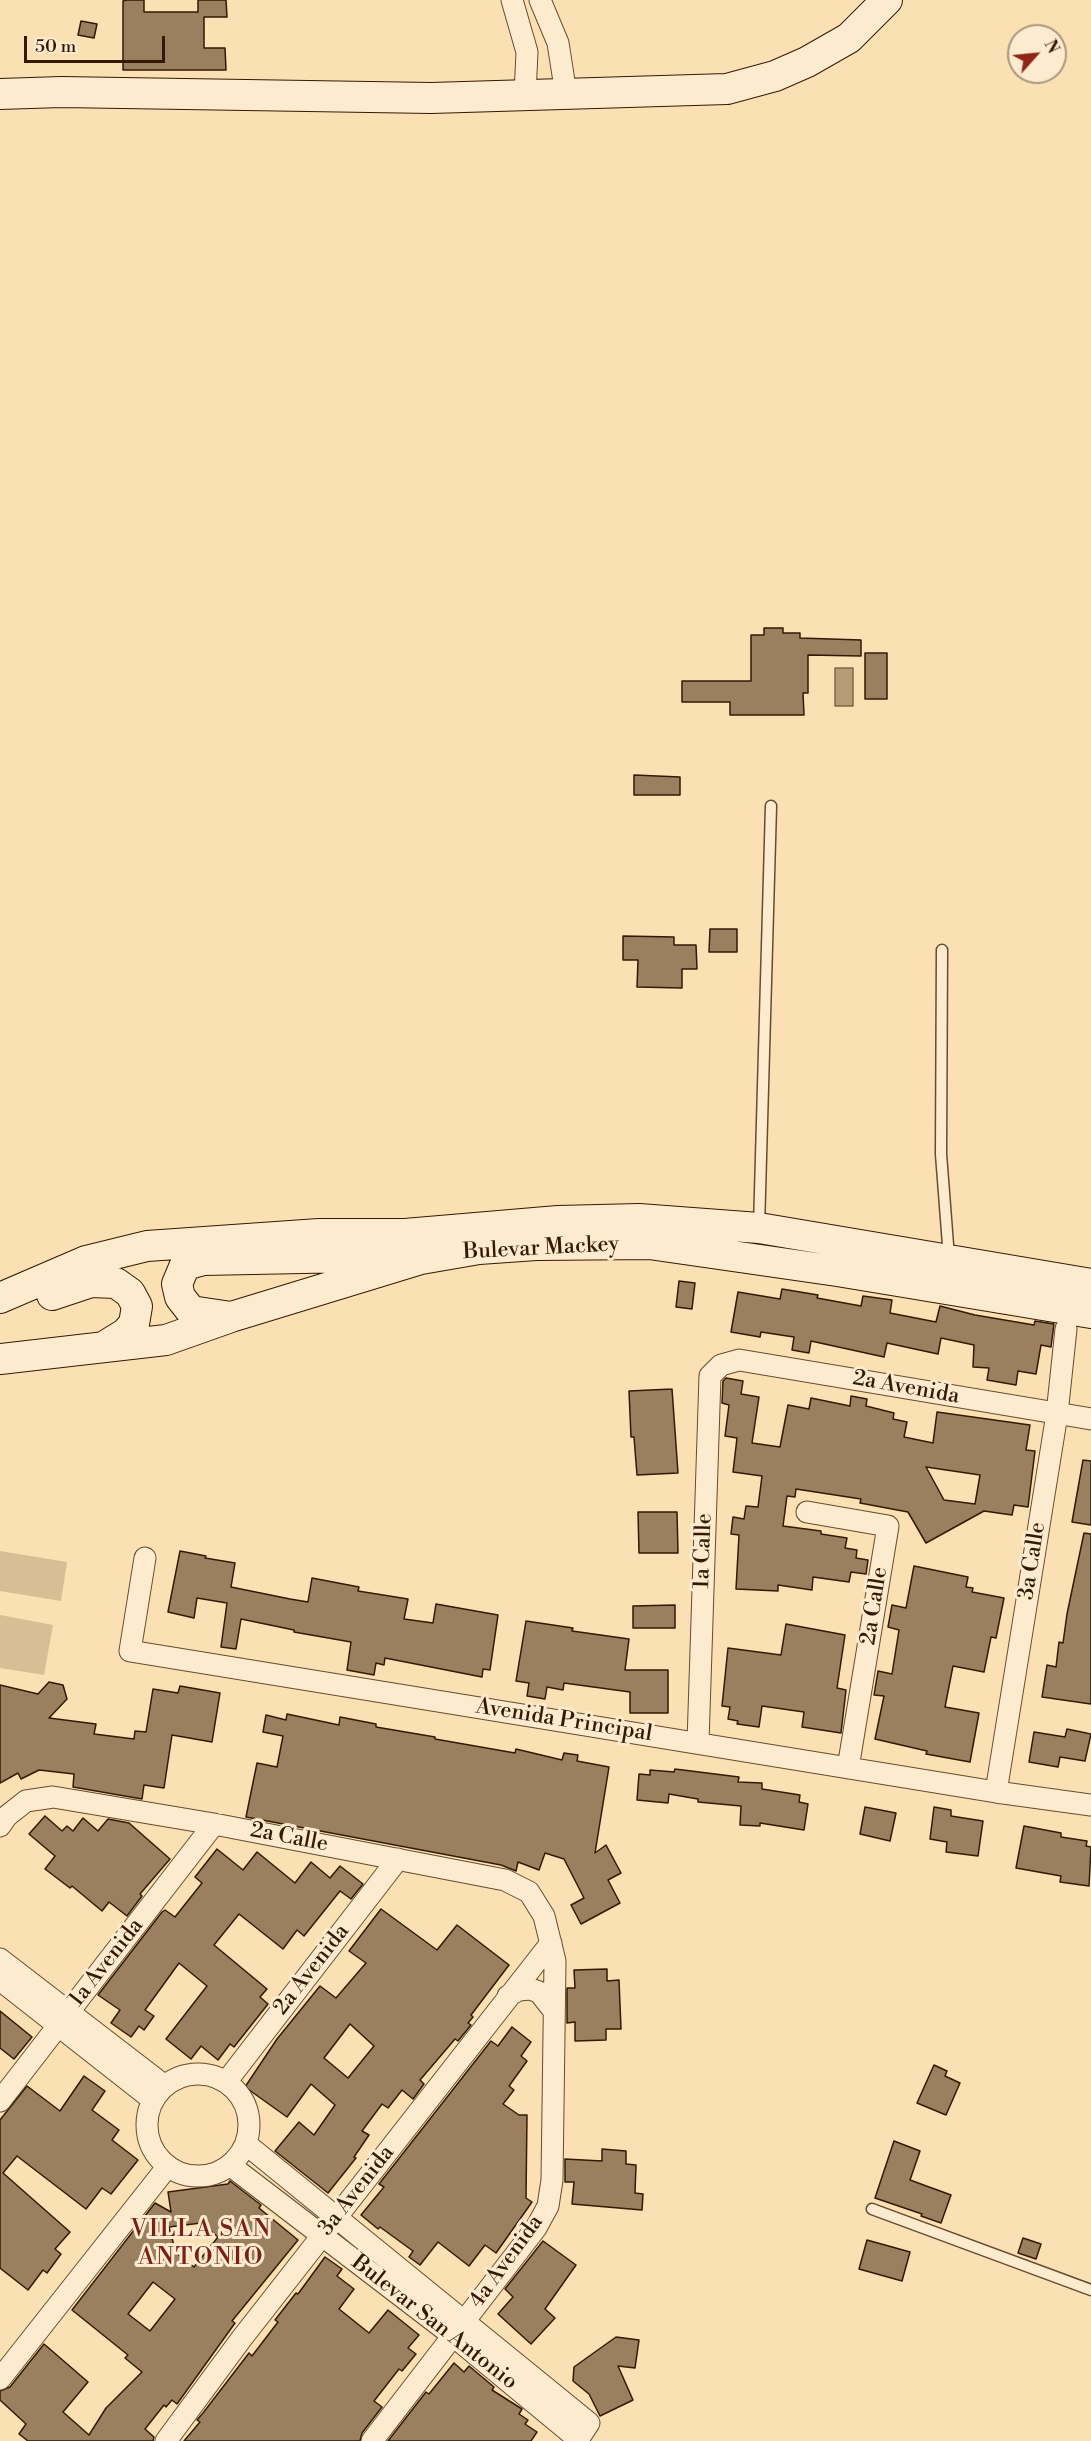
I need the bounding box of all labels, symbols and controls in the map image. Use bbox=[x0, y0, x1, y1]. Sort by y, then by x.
scale bar bbox=[27, 24, 168, 62]
north arrow bbox=[1007, 24, 1067, 84]
text: 50 m bbox=[35, 35, 76, 58]
text: N bbox=[1039, 37, 1063, 57]
street label: Bulevar Mackey bbox=[462, 1232, 620, 1266]
street label: 2a Avenida bbox=[851, 1366, 961, 1410]
street label: 1a Calle bbox=[689, 1513, 719, 1589]
street label: 3a Calle bbox=[1014, 1520, 1052, 1602]
street label: 2a Calle bbox=[856, 1565, 894, 1647]
street label: Avenida Principal bbox=[474, 1694, 654, 1748]
street label: 2a Calle bbox=[248, 1818, 330, 1858]
street label: 1a Avenida bbox=[64, 1914, 150, 2012]
street label: 2a Avenida bbox=[268, 1919, 356, 2021]
street label: 3a Avenida bbox=[313, 2140, 401, 2242]
street label: 4a Avenida bbox=[464, 2210, 550, 2314]
district label: VILLA SAN ANTONIO bbox=[130, 2216, 272, 2272]
street label: Bulevar San Antonio bbox=[346, 2250, 522, 2396]

